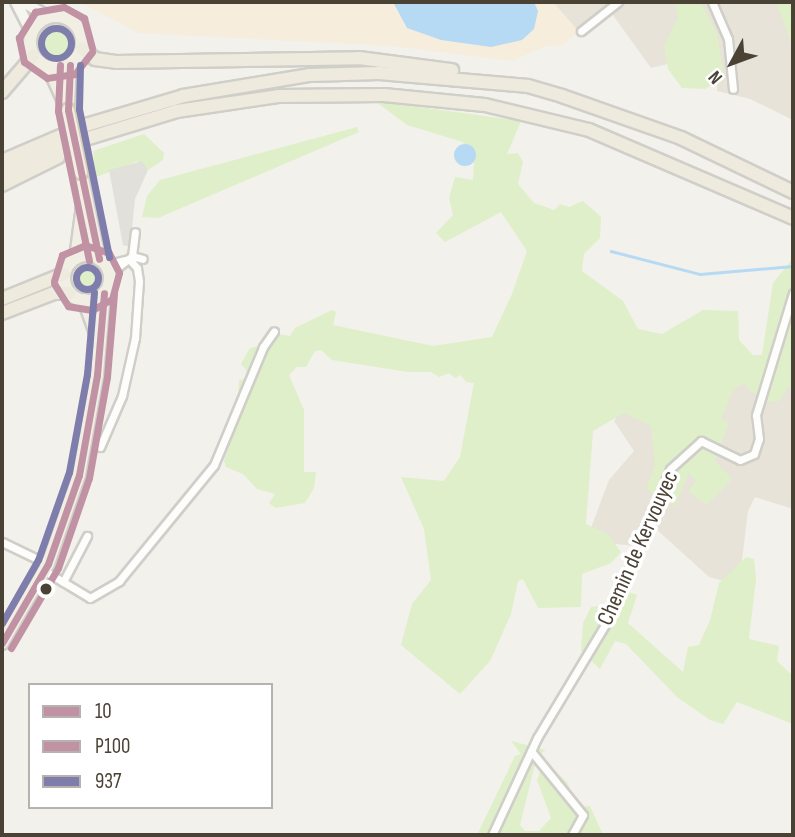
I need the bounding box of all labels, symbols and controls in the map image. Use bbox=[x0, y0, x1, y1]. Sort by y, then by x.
north arrow bbox=[697, 28, 767, 98]
text: N bbox=[704, 66, 728, 88]
street label: Chemin de Kervouyec bbox=[592, 466, 684, 630]
unlabelled marker bbox=[39, 582, 53, 596]
legend bbox=[28, 683, 273, 809]
text: 10 bbox=[95, 699, 112, 724]
text: P100 bbox=[95, 734, 130, 759]
text: 937 bbox=[95, 769, 122, 794]

